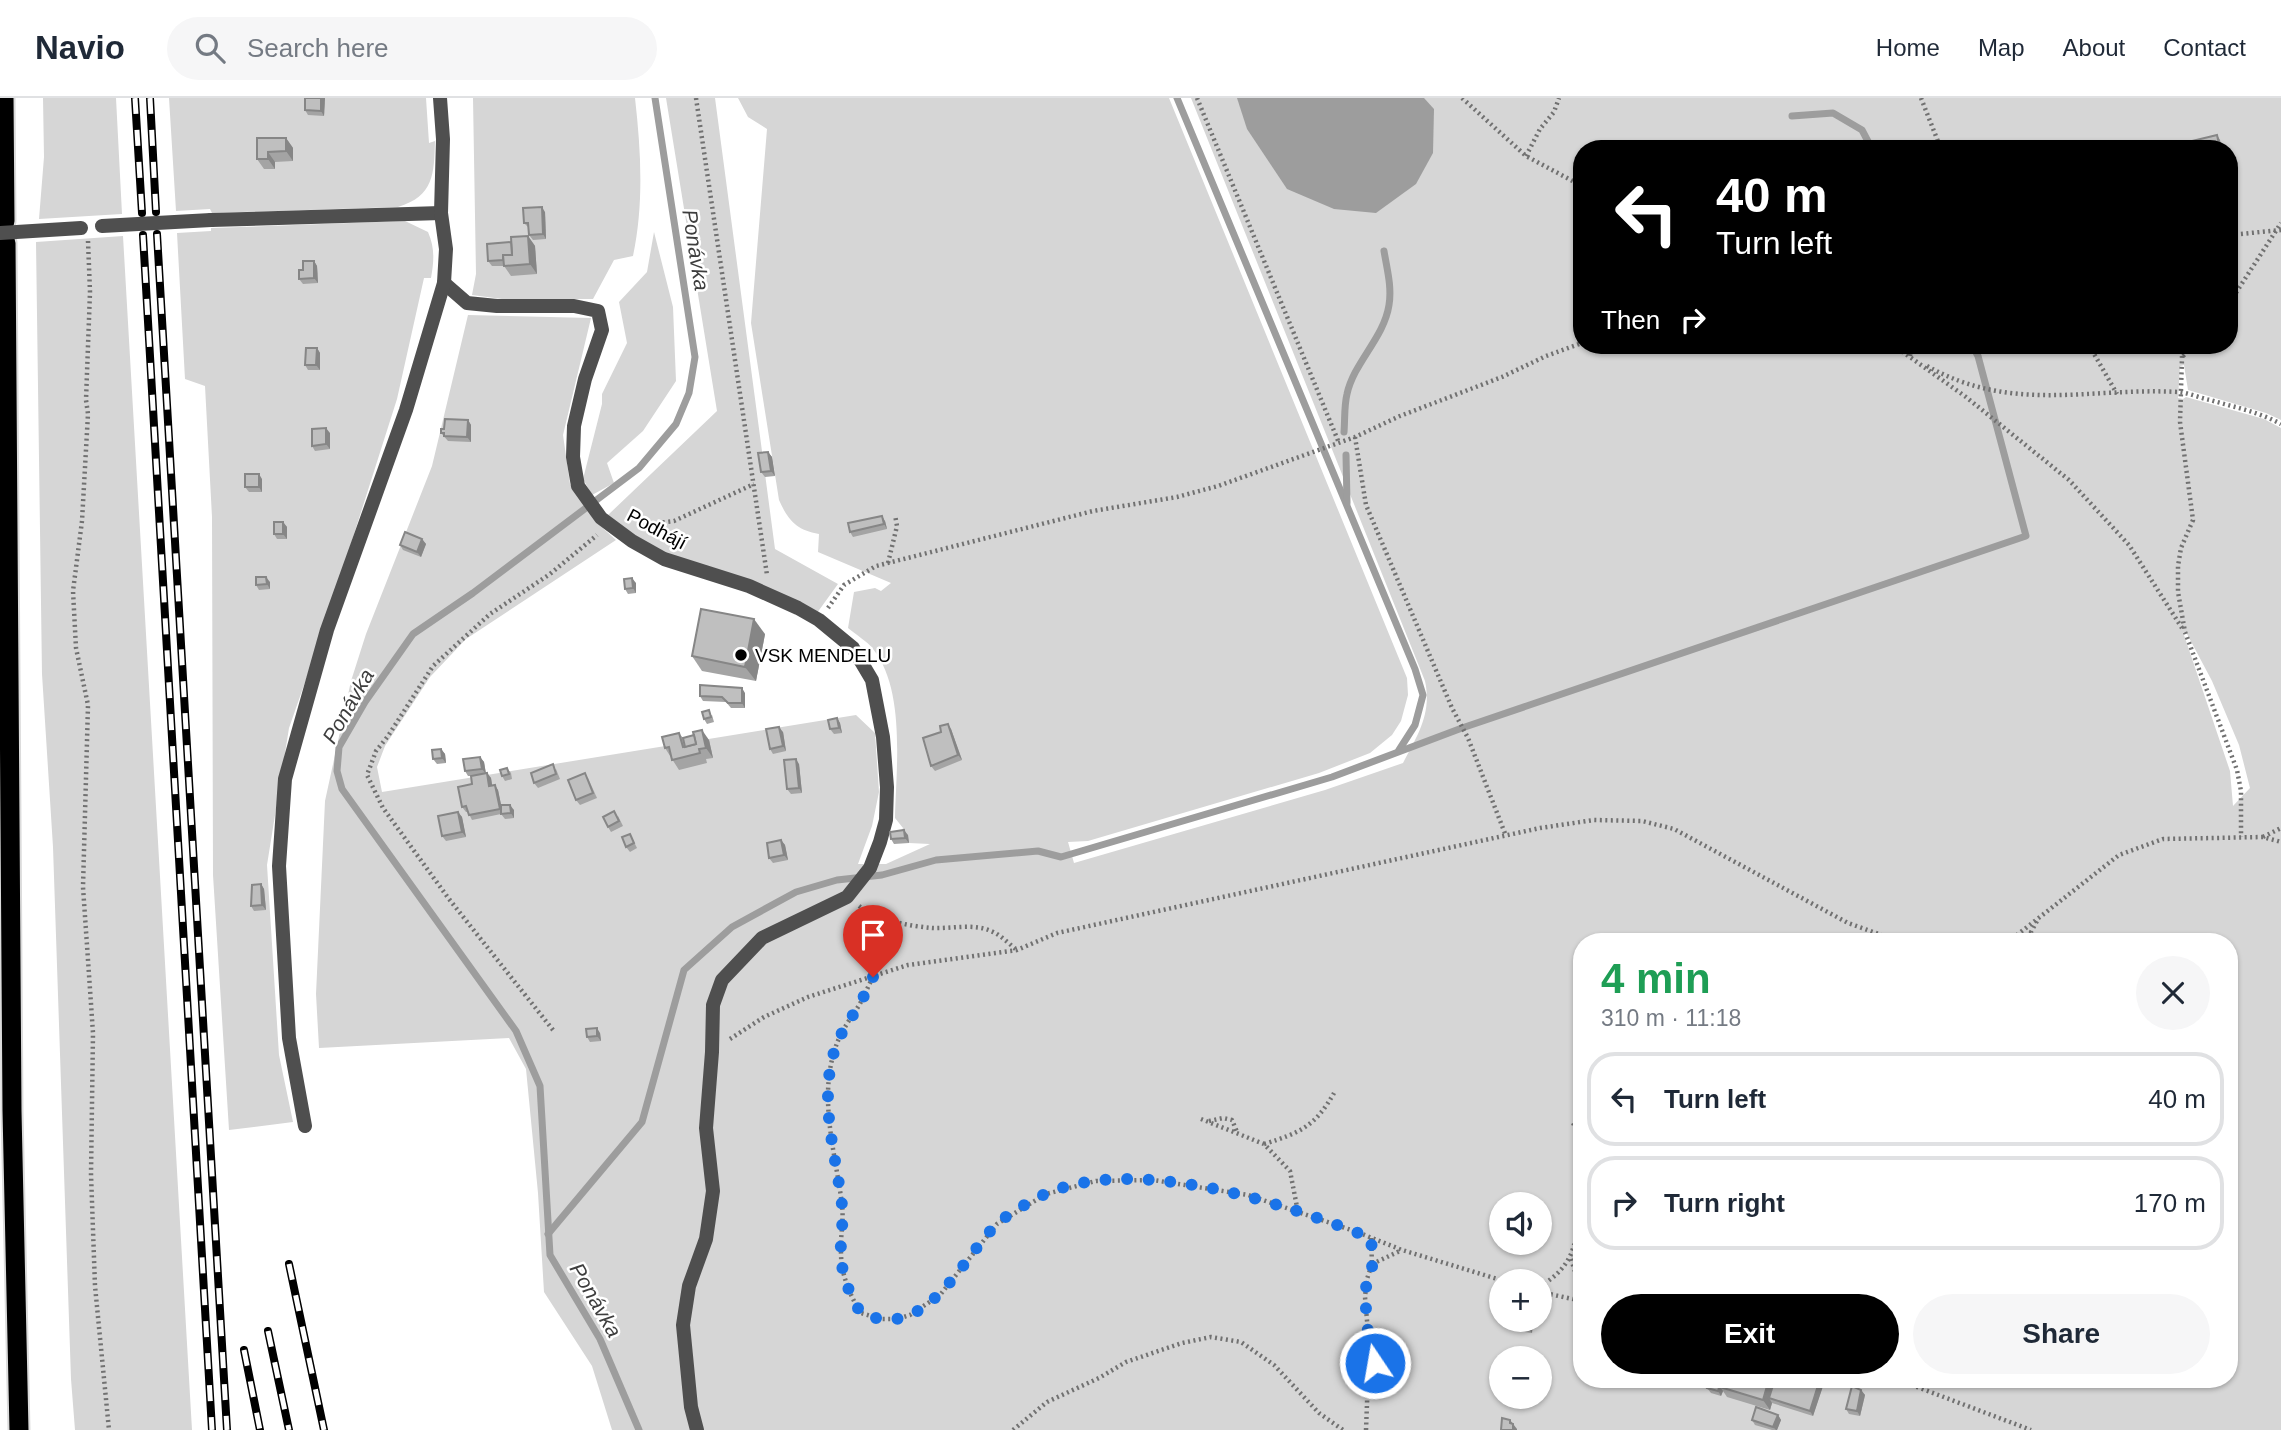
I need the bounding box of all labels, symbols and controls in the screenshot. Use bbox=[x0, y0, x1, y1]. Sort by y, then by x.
search box bbox=[167, 17, 657, 80]
text: Navio bbox=[35, 29, 125, 66]
icon: search bbox=[191, 29, 229, 67]
text: Search here bbox=[247, 33, 389, 63]
text: Home bbox=[1876, 34, 1940, 61]
text: Map bbox=[1978, 34, 2025, 61]
text: About bbox=[2063, 34, 2125, 61]
text: Contact bbox=[2163, 34, 2246, 61]
icon: left bbox=[1601, 168, 1692, 259]
text: 40 m bbox=[1716, 168, 1828, 222]
water label: Ponávka bbox=[678, 208, 714, 292]
text: Turn left bbox=[1716, 225, 1832, 261]
icon: right bbox=[1674, 301, 1712, 339]
text: Then bbox=[1601, 305, 1660, 335]
street label: Podhájí bbox=[624, 505, 691, 554]
place label: VSK MENDELU bbox=[755, 645, 891, 666]
marker: VSK MENDELU bbox=[733, 647, 749, 663]
water label: Ponávka bbox=[318, 665, 378, 747]
pin bbox=[843, 905, 903, 977]
icon: arrive bbox=[854, 916, 892, 954]
text: 4 min bbox=[1601, 955, 1711, 1002]
button: close bbox=[2136, 956, 2210, 1030]
text: 310 m · 11:18 bbox=[1601, 1005, 1741, 1031]
icon: left bbox=[1605, 1080, 1643, 1118]
text: Turn left bbox=[1664, 1084, 1766, 1114]
text: 40 m bbox=[2148, 1084, 2206, 1114]
icon: right bbox=[1605, 1184, 1643, 1222]
text: Turn right bbox=[1664, 1188, 1785, 1218]
text: 170 m bbox=[2134, 1188, 2206, 1218]
map controls bbox=[1489, 1192, 1552, 1409]
button: sound bbox=[1489, 1192, 1552, 1255]
water label: Ponávka bbox=[566, 1259, 626, 1341]
button: + bbox=[1489, 1269, 1552, 1332]
button: Exit bbox=[1601, 1294, 1899, 1374]
button: Share bbox=[1913, 1294, 2210, 1374]
position arrow bbox=[1338, 1326, 1412, 1400]
button: − bbox=[1489, 1346, 1552, 1409]

